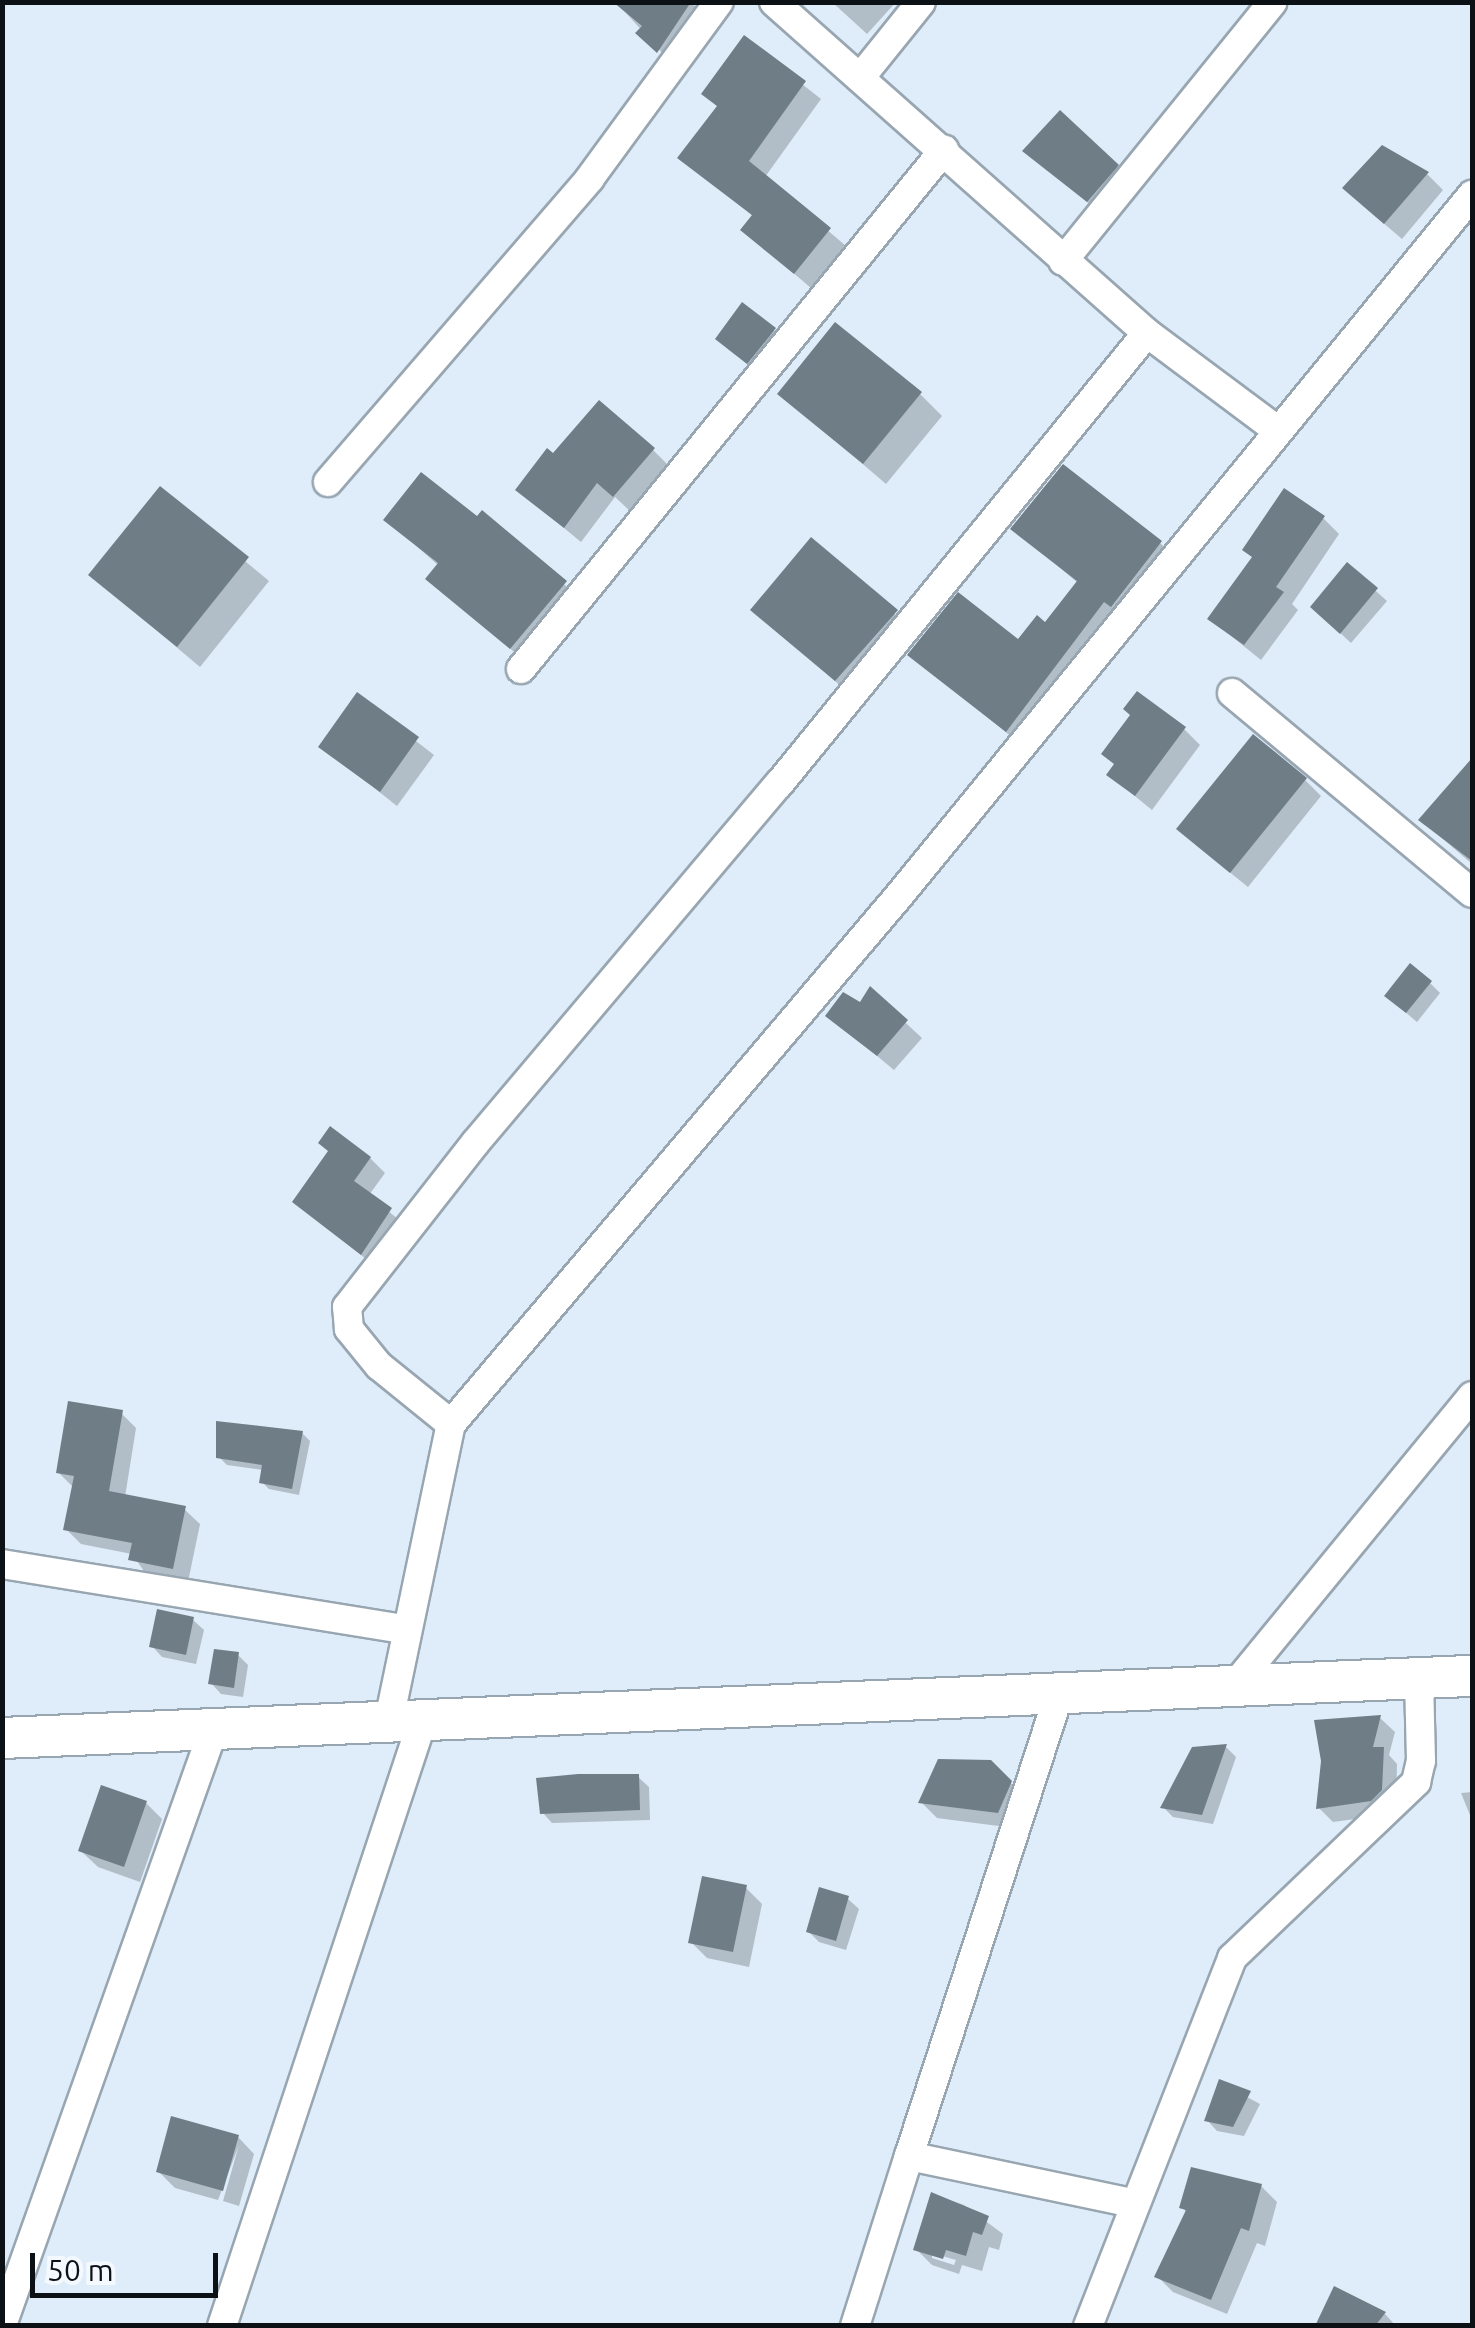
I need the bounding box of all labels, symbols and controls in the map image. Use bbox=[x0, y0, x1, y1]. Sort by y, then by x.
scale bar bbox=[35, 2233, 222, 2295]
text: 50 m bbox=[47, 2253, 114, 2287]

